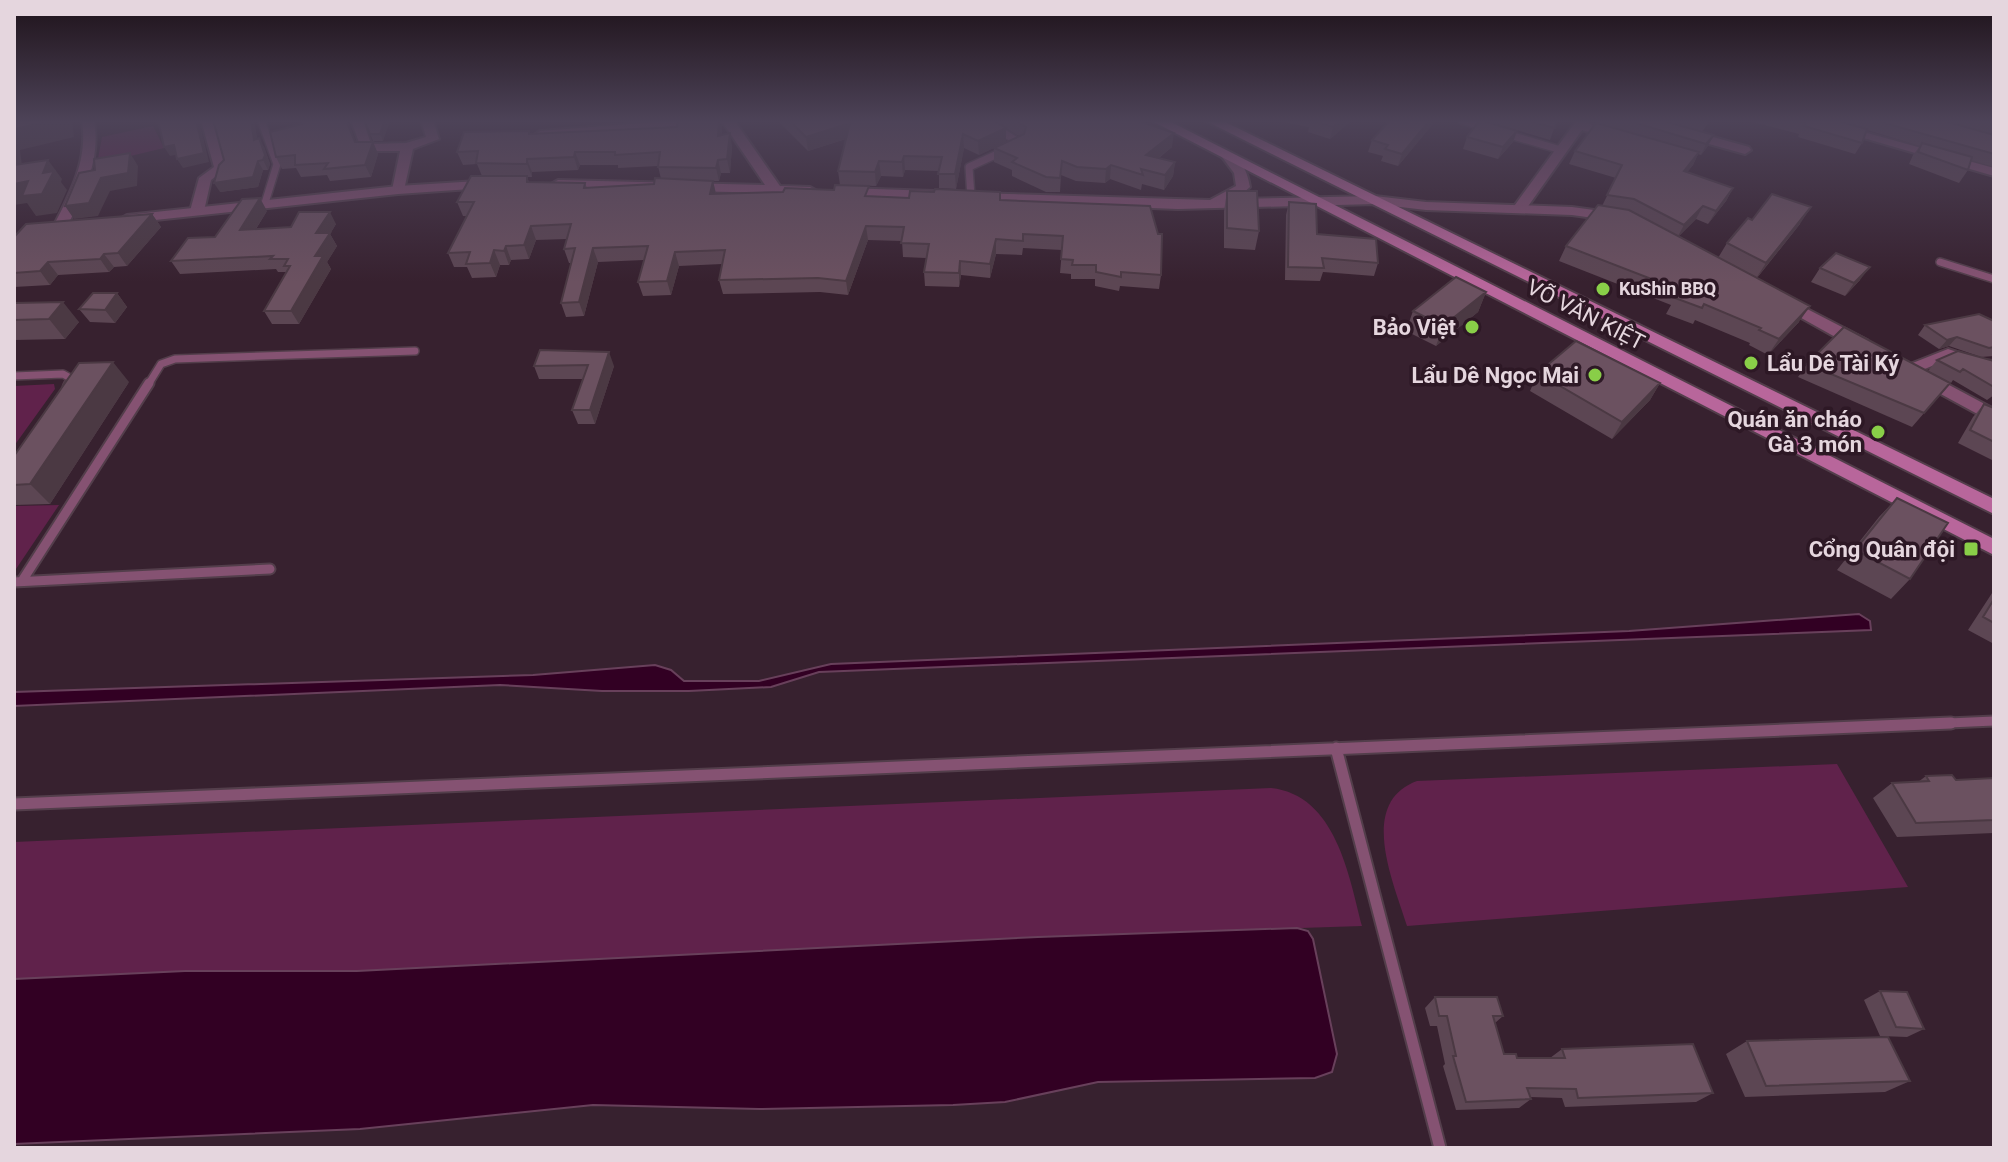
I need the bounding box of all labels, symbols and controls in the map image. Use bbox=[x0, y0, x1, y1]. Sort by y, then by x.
street label: VÕ VĂN KIỆT bbox=[1523, 273, 1649, 355]
place label: KuShin BBQ bbox=[1619, 278, 1716, 299]
marker: KuShin BBQ bbox=[1594, 280, 1612, 298]
place label: Bảo Việt bbox=[1373, 315, 1457, 340]
marker: Bảo Việt bbox=[1463, 318, 1481, 336]
place label: Lẩu Dê Tài Ký bbox=[1767, 351, 1900, 376]
marker: Lẩu Dê Tài Ký bbox=[1742, 354, 1760, 372]
place label: Lẩu Dê Ngọc Mai bbox=[1412, 363, 1579, 388]
marker: Lẩu Dê Ngọc Mai bbox=[1586, 366, 1604, 384]
place label: Quán ăn cháo Gà 3 món bbox=[1727, 407, 1862, 457]
marker: Quán ăn cháo Gà 3 món bbox=[1869, 423, 1887, 441]
place label: Cổng Quân đội bbox=[1809, 537, 1955, 562]
marker: Cổng Quân đội bbox=[1962, 540, 1980, 558]

